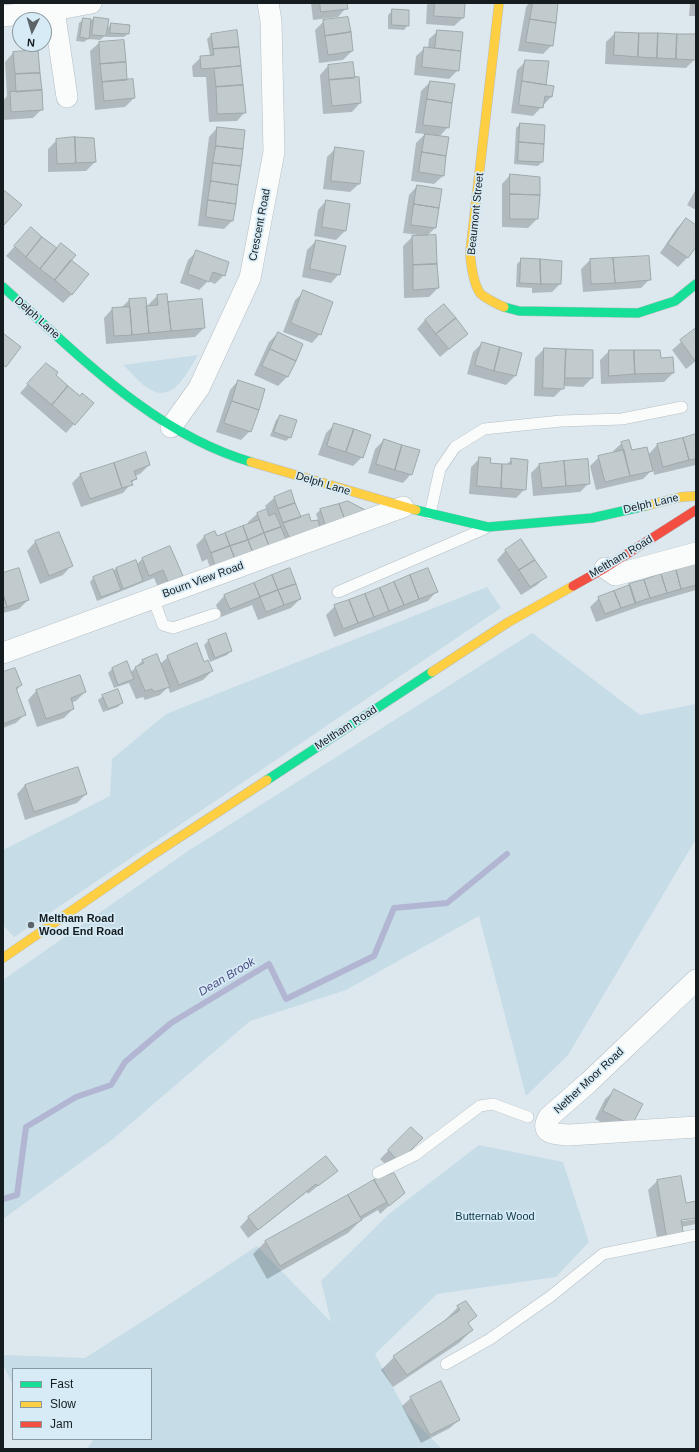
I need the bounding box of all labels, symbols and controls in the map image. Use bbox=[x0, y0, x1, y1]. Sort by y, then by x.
north arrow bbox=[12, 12, 52, 52]
text: N bbox=[27, 37, 36, 49]
street label: Beaumont Street bbox=[465, 172, 487, 256]
street label: Crescent Road bbox=[247, 188, 273, 262]
street label: Delph Lane bbox=[12, 294, 62, 342]
street label: Delph Lane bbox=[294, 469, 352, 499]
street label: Delph Lane bbox=[622, 491, 680, 517]
street label: Meltham Road bbox=[587, 533, 655, 581]
street label: Bourn View Road bbox=[161, 559, 245, 601]
street label: Meltham Road bbox=[312, 703, 380, 753]
place label: Meltham Road Wood End Road bbox=[39, 912, 124, 938]
marker: Meltham Road Wood End Road bbox=[26, 920, 36, 930]
water label: Dean Brook bbox=[196, 955, 258, 999]
street label: Nether Moor Road bbox=[551, 1045, 627, 1117]
park label: Butternab Wood bbox=[455, 1210, 535, 1224]
legend bbox=[12, 1368, 152, 1440]
text: Fast bbox=[50, 1377, 73, 1391]
text: Slow bbox=[50, 1397, 76, 1411]
text: Jam bbox=[50, 1417, 73, 1431]

